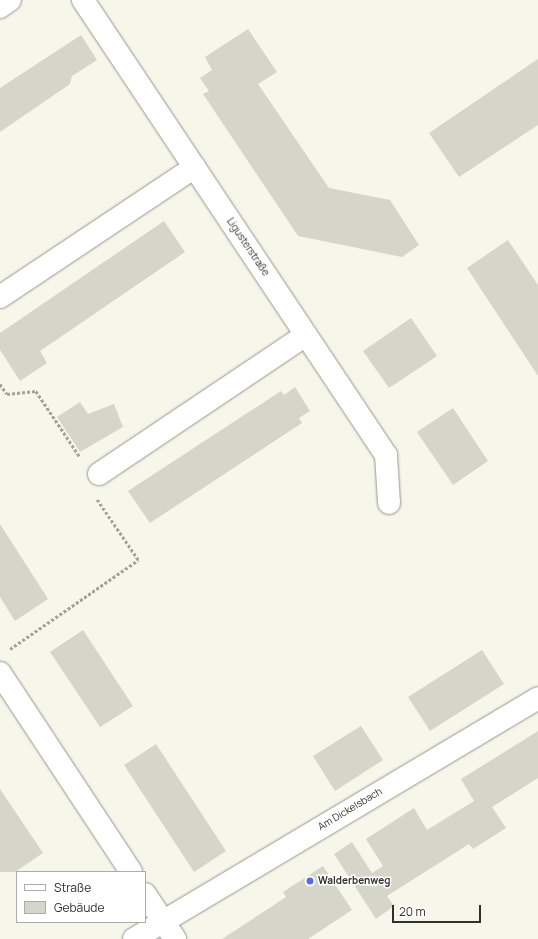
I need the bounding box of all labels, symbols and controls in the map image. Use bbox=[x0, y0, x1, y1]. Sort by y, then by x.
street label: Ligusterstraße bbox=[224, 216, 272, 278]
street label: Am Dickelsbach bbox=[316, 785, 384, 833]
legend bbox=[16, 871, 146, 923]
place label: Walderbenweg bbox=[318, 875, 390, 887]
marker: Walderbenweg bbox=[305, 876, 315, 886]
text: Straße bbox=[54, 879, 91, 896]
scale bar bbox=[394, 897, 483, 923]
text: Gebäude bbox=[54, 899, 105, 916]
text: 20 m bbox=[399, 903, 426, 920]

